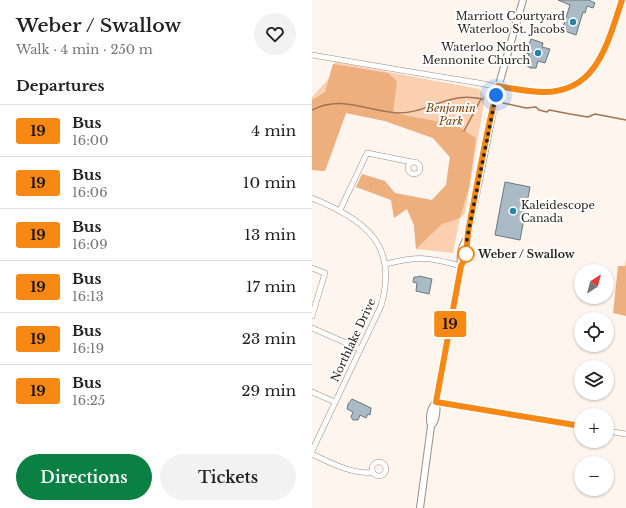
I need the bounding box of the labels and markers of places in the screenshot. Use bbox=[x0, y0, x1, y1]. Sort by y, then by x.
place label: Marriott Courtyard Waterloo St. Jacobs bbox=[456, 9, 566, 36]
marker: Marriott Courtyard Waterloo St. Jacobs bbox=[568, 17, 578, 27]
place label: Waterloo North Mennonite Church bbox=[422, 40, 530, 67]
marker: Waterloo North Mennonite Church bbox=[533, 48, 543, 58]
place label: Kaleidescope Canada bbox=[521, 198, 595, 225]
marker: Kaleidescope Canada bbox=[508, 206, 518, 216]
marker: Weber / Swallow bbox=[457, 245, 475, 263]
place label: Weber / Swallow bbox=[477, 247, 575, 261]

